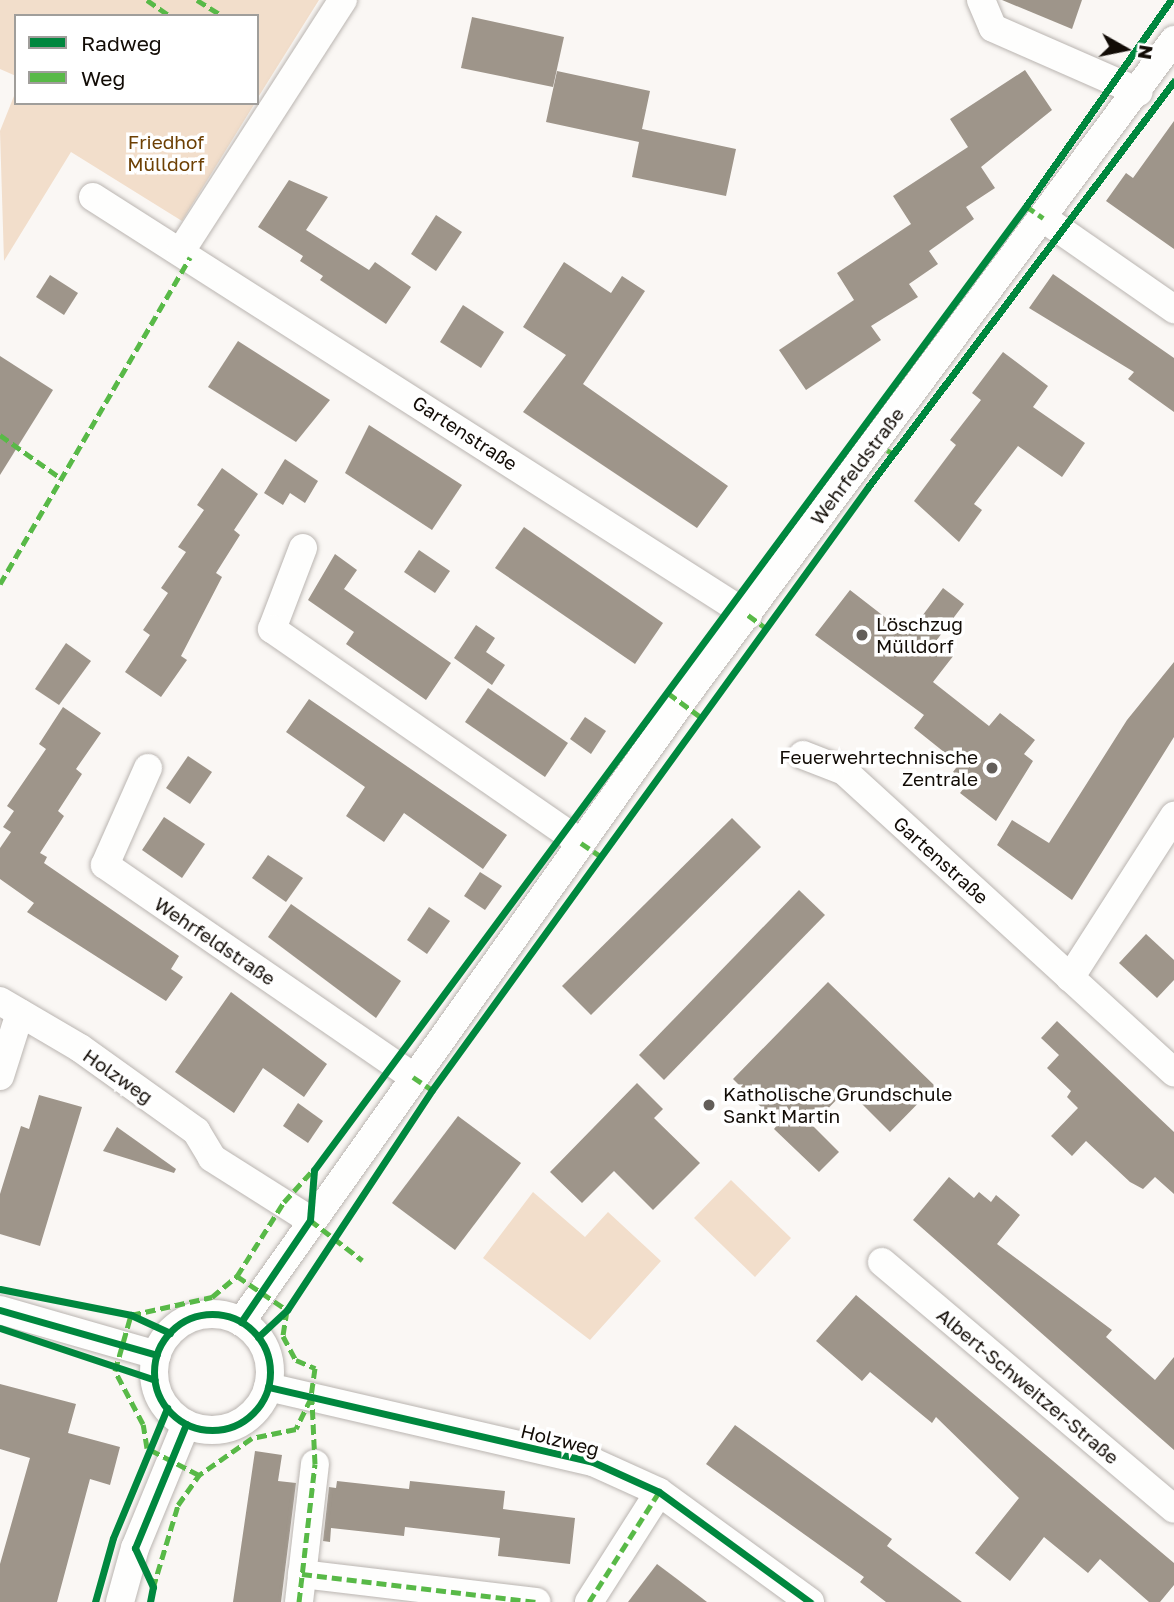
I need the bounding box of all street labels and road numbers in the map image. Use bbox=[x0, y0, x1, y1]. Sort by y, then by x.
street label: Gartenstraße bbox=[409, 391, 521, 475]
street label: Wehrfeldstraße bbox=[805, 403, 909, 529]
street label: Gartenstraße bbox=[889, 811, 993, 909]
street label: Wehrfeldstraße bbox=[150, 892, 280, 990]
street label: Holzweg bbox=[79, 1044, 157, 1108]
street label: Albert-Schweitzer-Straße bbox=[932, 1303, 1124, 1469]
street label: Holzweg bbox=[518, 1419, 602, 1461]

